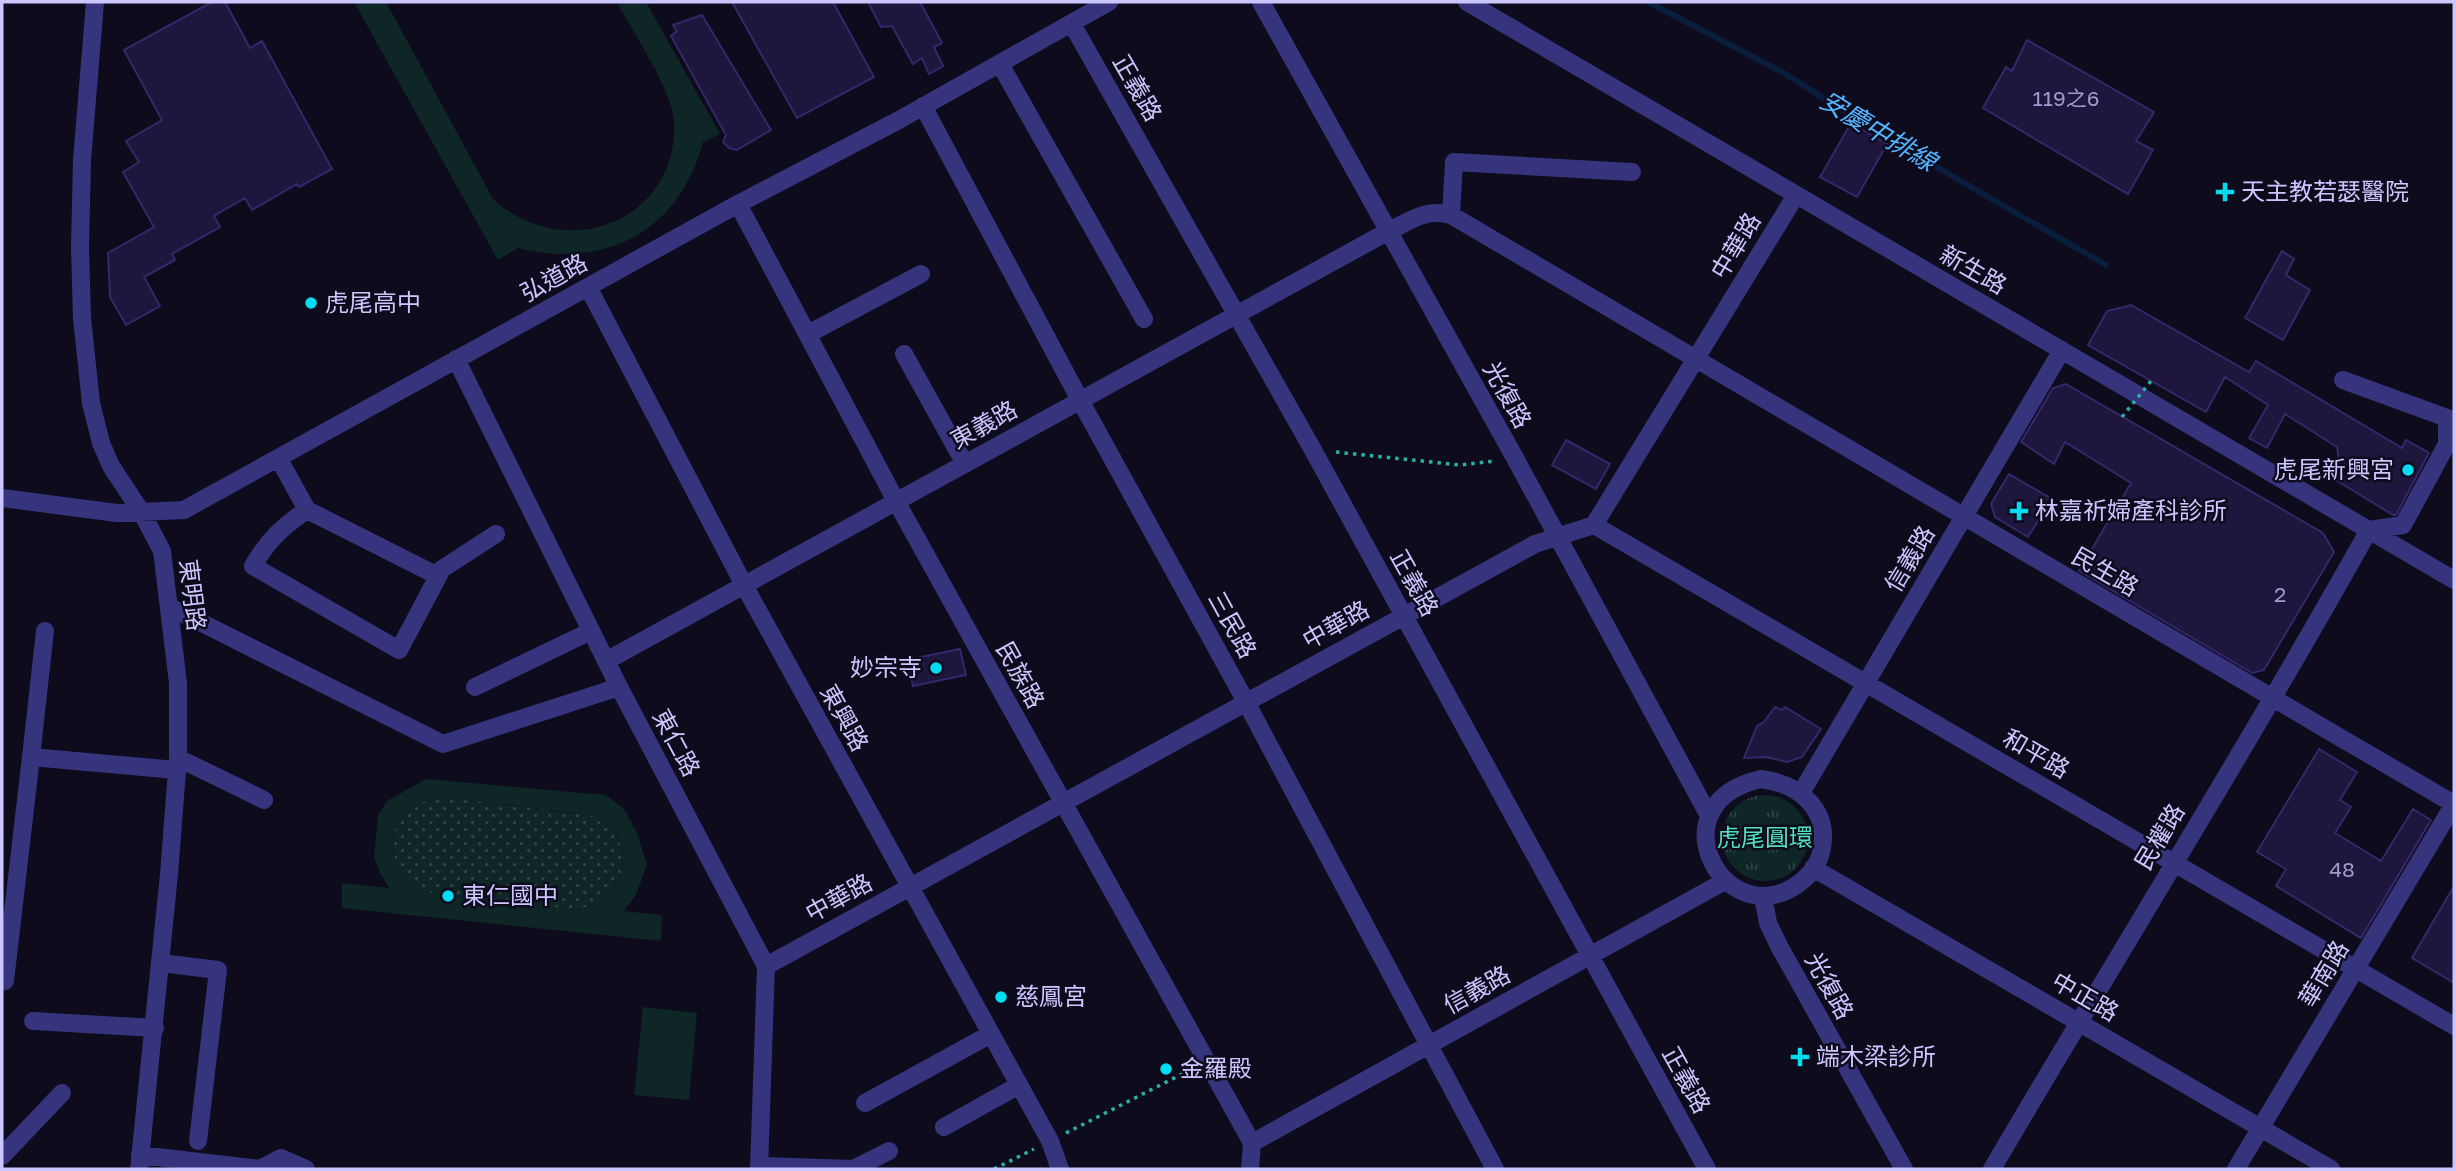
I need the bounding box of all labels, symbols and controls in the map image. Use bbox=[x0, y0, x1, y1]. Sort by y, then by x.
street label: 正義路 bbox=[1108, 49, 1169, 126]
water label: 安慶中排線 bbox=[1815, 84, 1945, 179]
house number: 119之6 bbox=[2033, 85, 2099, 111]
place label: 天主教若瑟醫院 bbox=[2241, 176, 2409, 205]
marker: 天主教若瑟醫院 bbox=[2215, 182, 2235, 202]
street label: 中華路 bbox=[1704, 207, 1766, 284]
street label: 新生路 bbox=[1935, 238, 2012, 299]
street label: 弘道路 bbox=[515, 247, 592, 307]
place label: 虎尾高中 bbox=[325, 287, 421, 316]
marker: 虎尾高中 bbox=[303, 295, 319, 311]
street label: 光復路 bbox=[1478, 356, 1538, 433]
street label: 東義路 bbox=[945, 394, 1022, 454]
place label: 虎尾新興宮 bbox=[2274, 454, 2394, 483]
marker: 虎尾新興宮 bbox=[2400, 462, 2416, 478]
place label: 林嘉祈婦產科診所 bbox=[2035, 495, 2227, 524]
marker: 林嘉祈婦產科診所 bbox=[2009, 501, 2029, 521]
street label: 信義路 bbox=[1878, 520, 1940, 597]
street label: 民生路 bbox=[2067, 540, 2144, 601]
street label: 正義路 bbox=[1385, 544, 1445, 621]
street label: 東明路 bbox=[175, 557, 212, 632]
house number: 2 bbox=[2274, 581, 2286, 607]
street label: 三民路 bbox=[1203, 586, 1263, 663]
street label: 中華路 bbox=[1297, 594, 1374, 654]
street label: 民族路 bbox=[991, 636, 1051, 713]
place label: 妙宗寺 bbox=[850, 652, 922, 681]
marker: 妙宗寺 bbox=[928, 660, 944, 676]
street label: 東興路 bbox=[815, 679, 875, 756]
street label: 東仁路 bbox=[648, 704, 707, 781]
street label: 和平路 bbox=[1998, 722, 2075, 783]
street label: 民權路 bbox=[2128, 798, 2190, 875]
park label: 虎尾圓環 bbox=[1717, 822, 1813, 851]
house number: 48 bbox=[2329, 856, 2355, 882]
street label: 中華路 bbox=[800, 867, 877, 927]
place label: 東仁國中 bbox=[462, 880, 558, 909]
marker: 東仁國中 bbox=[440, 888, 456, 904]
street label: 華南路 bbox=[2292, 935, 2354, 1012]
street label: 光復路 bbox=[1800, 947, 1860, 1024]
street label: 信義路 bbox=[1438, 959, 1515, 1019]
street label: 中正路 bbox=[2047, 965, 2124, 1026]
place label: 慈鳳宮 bbox=[1015, 981, 1087, 1010]
marker: 慈鳳宮 bbox=[993, 989, 1009, 1005]
street label: 正義路 bbox=[1657, 1041, 1717, 1118]
place label: 端木梁診所 bbox=[1816, 1041, 1936, 1070]
marker: 端木梁診所 bbox=[1790, 1047, 1810, 1067]
place label: 金羅殿 bbox=[1180, 1053, 1252, 1082]
marker: 金羅殿 bbox=[1158, 1061, 1174, 1077]

